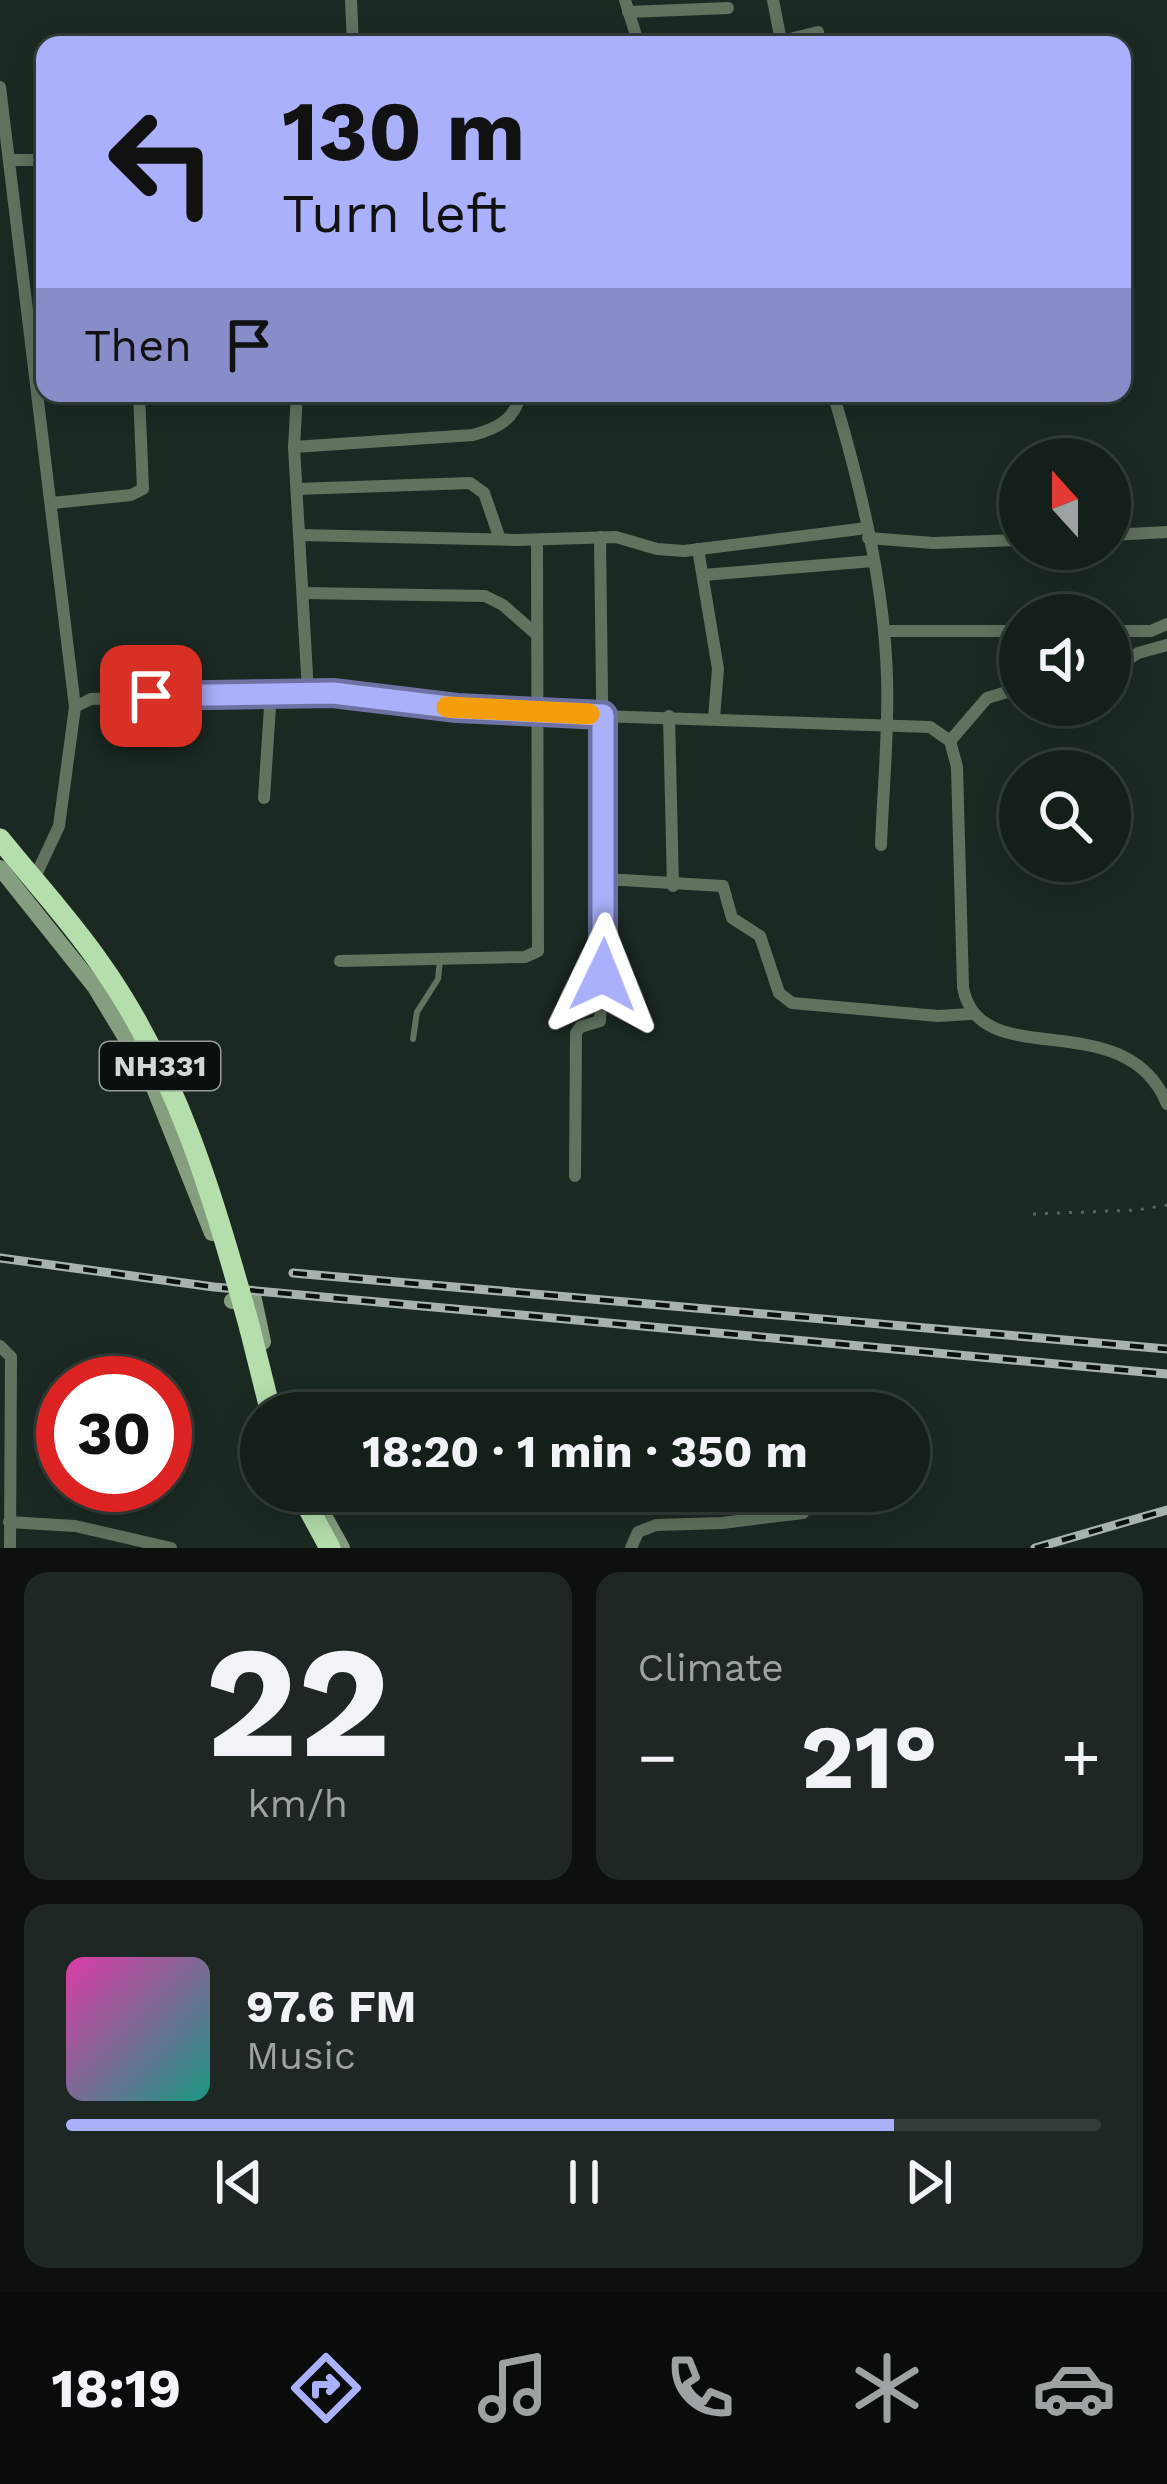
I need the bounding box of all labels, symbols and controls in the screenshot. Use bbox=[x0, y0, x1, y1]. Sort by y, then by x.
text: 130 m bbox=[282, 82, 525, 180]
icon: left bbox=[84, 84, 240, 240]
text: Turn left bbox=[282, 182, 507, 245]
icon: arrive bbox=[216, 312, 282, 378]
text: Then bbox=[84, 319, 192, 372]
north arrow bbox=[999, 438, 1131, 570]
map controls bbox=[999, 438, 1131, 882]
button: sound bbox=[999, 594, 1131, 726]
pin bbox=[100, 645, 202, 747]
icon: arrive bbox=[118, 663, 184, 729]
button: search bbox=[999, 750, 1131, 882]
position arrow bbox=[540, 912, 666, 1038]
road number: NH331 bbox=[100, 1042, 220, 1090]
speed limit sign: 30 bbox=[36, 1356, 192, 1512]
text: 18:20 · 1 min · 350 m bbox=[362, 1425, 808, 1478]
text: 22 bbox=[205, 1611, 391, 1794]
text: Climate bbox=[638, 1645, 784, 1690]
text: 21° bbox=[801, 1704, 938, 1810]
text: − bbox=[638, 1719, 677, 1796]
text: + bbox=[1061, 1719, 1101, 1796]
text: km/h bbox=[248, 1781, 348, 1826]
text: 97.6 FM bbox=[246, 1980, 416, 2033]
text: Music bbox=[246, 2033, 356, 2078]
icon: previous bbox=[206, 2149, 272, 2215]
icon: pause bbox=[551, 2149, 617, 2215]
icon: next bbox=[896, 2149, 962, 2215]
icon: directions bbox=[284, 2346, 368, 2430]
icon: music bbox=[471, 2346, 555, 2430]
icon: phone bbox=[658, 2346, 742, 2430]
icon: climate bbox=[845, 2346, 929, 2430]
icon: car bbox=[1032, 2346, 1116, 2430]
text: 18:19 bbox=[51, 2357, 181, 2420]

